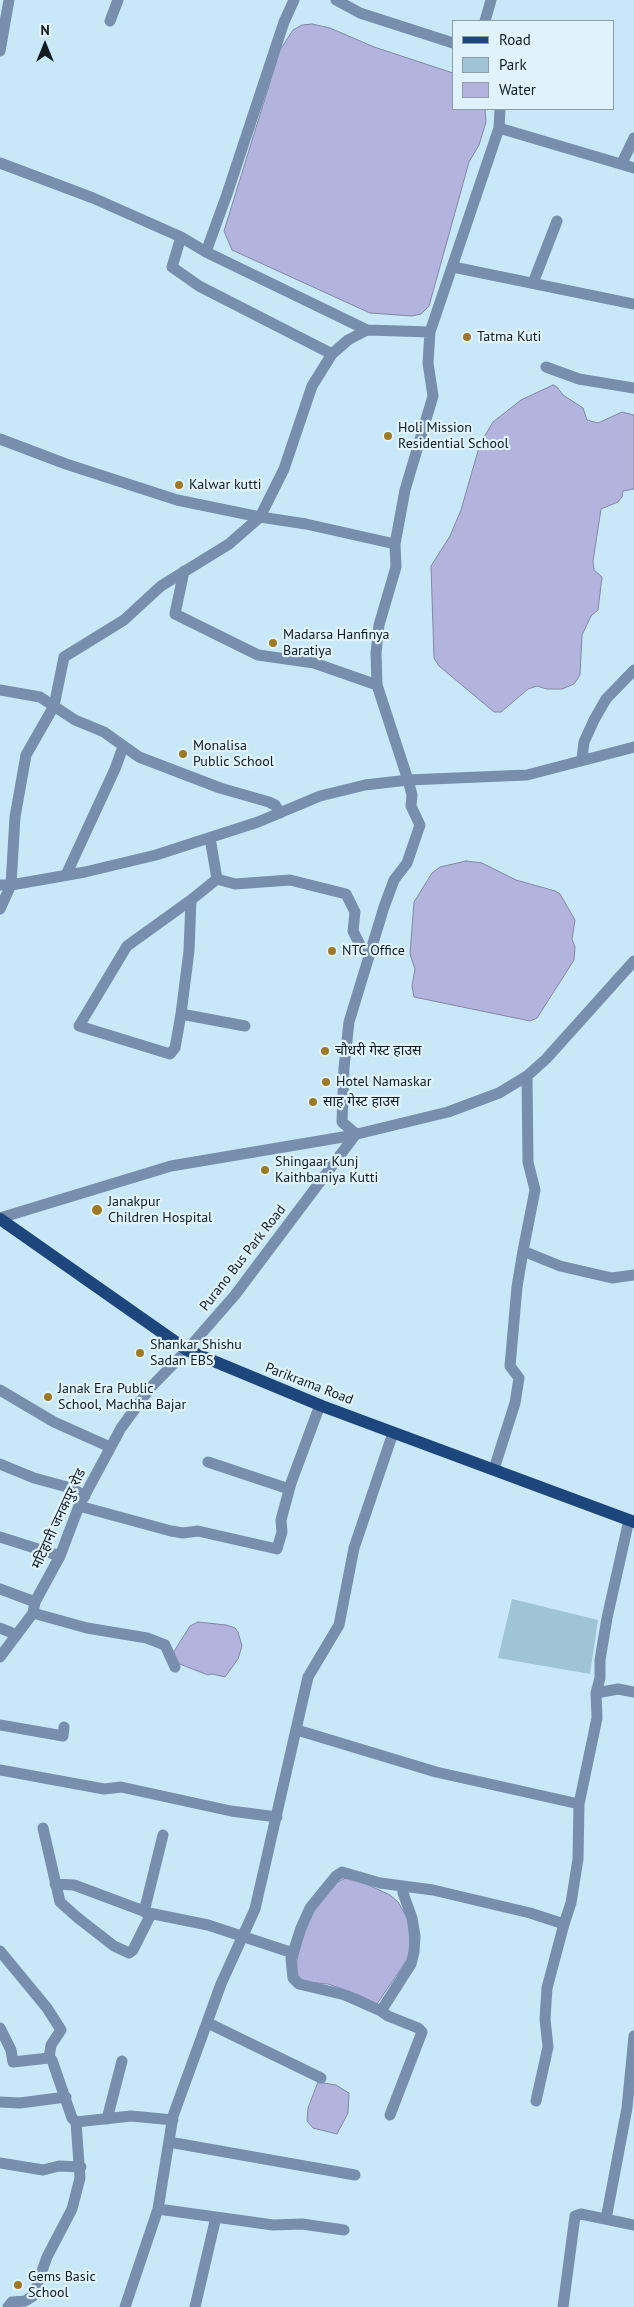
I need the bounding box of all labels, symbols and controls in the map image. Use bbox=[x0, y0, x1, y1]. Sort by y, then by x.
north arrow bbox=[20, 20, 70, 70]
legend bbox=[452, 20, 614, 110]
text: N bbox=[40, 21, 50, 39]
text: Road bbox=[499, 30, 531, 49]
text: Park bbox=[499, 55, 527, 74]
text: Water bbox=[499, 80, 536, 99]
place label: Tatma Kuti bbox=[477, 329, 541, 345]
marker: Tatma Kuti bbox=[461, 331, 473, 343]
place label: Holi Mission Residential School bbox=[398, 420, 508, 452]
marker: Holi Mission Residential School bbox=[382, 430, 394, 442]
place label: Kalwar kutti bbox=[189, 477, 261, 493]
marker: Kalwar kutti bbox=[173, 479, 185, 491]
place label: Madarsa Hanfinya Baratiya bbox=[283, 627, 390, 660]
marker: Madarsa Hanfinya Baratiya bbox=[267, 637, 279, 649]
place label: Monalisa Public School bbox=[193, 738, 274, 770]
marker: Monalisa Public School bbox=[177, 748, 189, 760]
place label: NTC Office bbox=[342, 943, 405, 959]
marker: NTC Office bbox=[326, 945, 338, 957]
place label: चौधरी गेस्ट हाउस bbox=[335, 1043, 422, 1059]
marker: चौधरी गेस्ट हाउस bbox=[319, 1045, 331, 1057]
place label: Hotel Namaskar bbox=[336, 1074, 431, 1090]
marker: Hotel Namaskar bbox=[320, 1076, 332, 1088]
place label: साह गेस्ट हाउस bbox=[323, 1094, 400, 1110]
marker: साह गेस्ट हाउस bbox=[307, 1096, 319, 1108]
place label: Shingaar Kunj Kaithbaniya Kutti bbox=[275, 1154, 378, 1186]
marker: Shingaar Kunj Kaithbaniya Kutti bbox=[259, 1164, 271, 1176]
place label: Janakpur Children Hospital bbox=[108, 1194, 212, 1226]
street label: Purano Bus Park Road bbox=[196, 1202, 290, 1314]
marker: Janakpur Children Hospital bbox=[90, 1203, 104, 1217]
place label: Shankar Shishu Sadan EBS bbox=[150, 1337, 242, 1370]
marker: Shankar Shishu Sadan EBS bbox=[134, 1347, 146, 1359]
street label: Parikrama Road bbox=[263, 1360, 355, 1408]
place label: Janak Era Public School, Machha Bajar bbox=[58, 1381, 186, 1414]
marker: Janak Era Public School, Machha Bajar bbox=[42, 1391, 54, 1403]
street label: मटिहानी जनकपुर रोड bbox=[28, 1466, 90, 1572]
place label: Gems Basic School bbox=[28, 2269, 96, 2302]
marker: Gems Basic School bbox=[12, 2279, 24, 2291]

